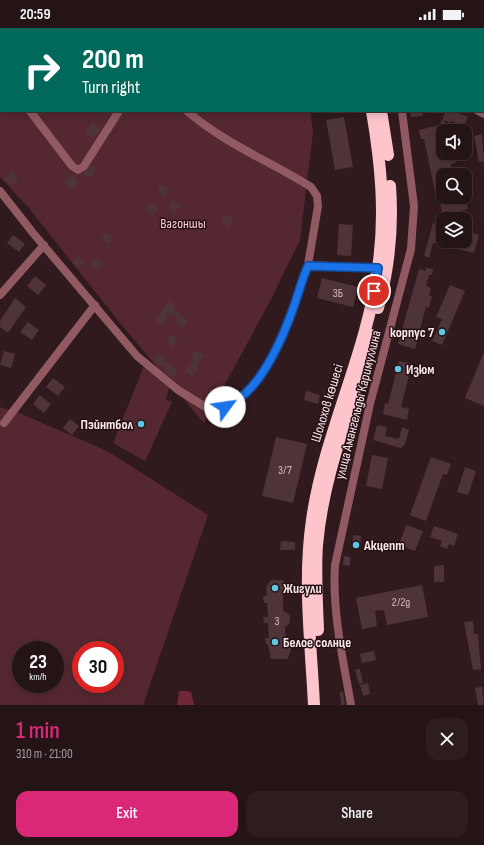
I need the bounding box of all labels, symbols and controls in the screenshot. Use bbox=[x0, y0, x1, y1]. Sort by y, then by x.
text: 20:59 bbox=[20, 5, 51, 24]
text: 200 m bbox=[82, 43, 144, 76]
icon: right bbox=[16, 44, 68, 96]
text: Turn right bbox=[82, 77, 140, 98]
map controls bbox=[436, 124, 472, 248]
button: sound bbox=[436, 124, 472, 160]
button: search bbox=[436, 168, 472, 204]
button: layers bbox=[436, 212, 472, 248]
park label: Вагоншы bbox=[160, 215, 206, 232]
pin bbox=[357, 274, 391, 308]
icon: arrive bbox=[363, 280, 385, 302]
house number: 3Б bbox=[333, 286, 343, 301]
place label: корпус 7 bbox=[390, 324, 435, 341]
marker: корпус 7 bbox=[437, 327, 447, 337]
street label: улица Амангельды Каримуллина bbox=[331, 329, 385, 481]
place label: Изюм bbox=[406, 361, 435, 378]
street label: Шолохов көшесі bbox=[307, 362, 347, 444]
marker: Изюм bbox=[393, 364, 403, 374]
position arrow bbox=[204, 386, 246, 428]
place label: Пэйнтбол bbox=[81, 416, 133, 433]
marker: Пэйнтбол bbox=[136, 419, 146, 429]
house number: 3/7 bbox=[278, 463, 292, 478]
place label: Акцепт bbox=[363, 537, 405, 554]
marker: Акцепт bbox=[351, 540, 361, 550]
place label: Жигули bbox=[283, 580, 322, 597]
marker: Жигули bbox=[270, 583, 280, 593]
house number: 2/2д bbox=[392, 595, 410, 610]
house number: 3 bbox=[274, 614, 280, 629]
place label: Белое солнце bbox=[283, 634, 351, 651]
marker: Белое солнце bbox=[270, 637, 280, 647]
speed limit sign: 30 bbox=[72, 641, 124, 693]
text: 23 bbox=[29, 650, 47, 674]
text: km/h bbox=[29, 671, 47, 683]
text: 1 min bbox=[16, 716, 60, 745]
button: close bbox=[426, 718, 468, 760]
text: 310 m · 21:00 bbox=[16, 746, 73, 762]
button: Exit bbox=[16, 791, 238, 837]
button: Share bbox=[246, 791, 468, 837]

